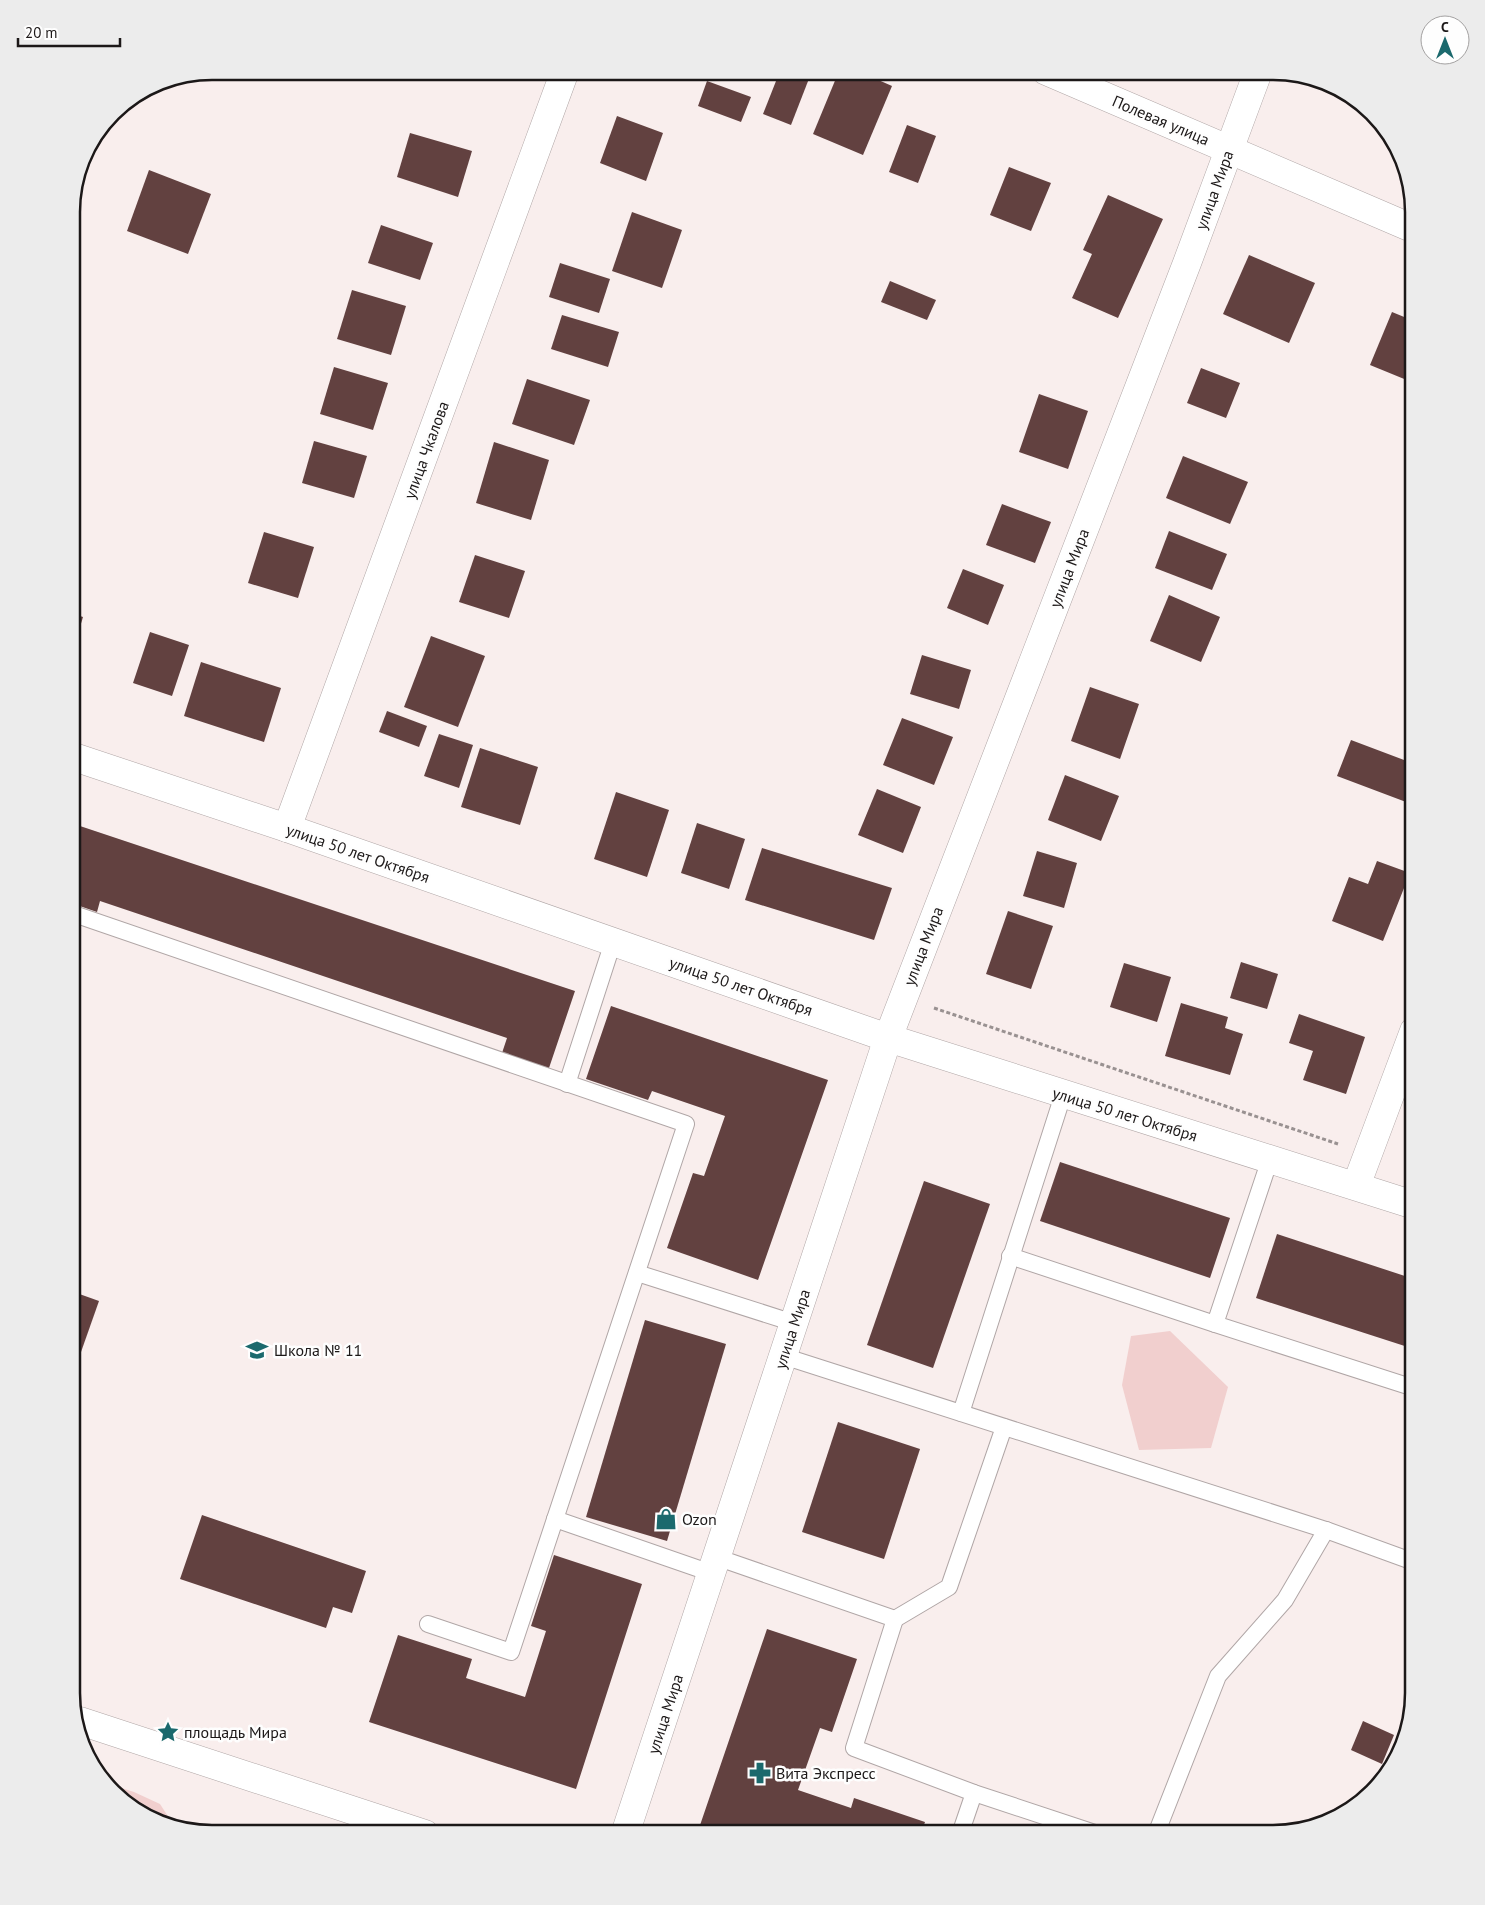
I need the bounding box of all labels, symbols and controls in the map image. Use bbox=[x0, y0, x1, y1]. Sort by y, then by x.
scale bar bbox=[18, 15, 120, 47]
north arrow bbox=[1420, 15, 1470, 65]
text: С bbox=[1441, 18, 1449, 36]
text: 20 m bbox=[25, 23, 58, 42]
street label: Полевая улица bbox=[1109, 91, 1213, 149]
street label: улица Мира bbox=[1190, 148, 1238, 232]
street label: улица Чкалова bbox=[399, 398, 453, 502]
street label: улица Мира bbox=[1045, 526, 1093, 610]
street label: улица 50 лет Октября bbox=[284, 819, 432, 887]
street label: улица Мира bbox=[899, 904, 947, 988]
street label: улица 50 лет Октября bbox=[667, 952, 815, 1020]
street label: улица 50 лет Октября bbox=[1050, 1082, 1200, 1146]
street label: улица Мира bbox=[770, 1286, 814, 1372]
school or university icon: Школа № 11 bbox=[244, 1337, 270, 1363]
place label: Школа № 11 bbox=[274, 1340, 362, 1360]
shop icon: Ozon bbox=[653, 1506, 679, 1532]
place label: Ozon bbox=[682, 1509, 717, 1529]
street label: улица Мира bbox=[643, 1671, 687, 1757]
place icon: площадь Мира bbox=[155, 1719, 181, 1745]
place label: площадь Мира bbox=[184, 1722, 287, 1742]
pharmacy icon: Вита Экспресс bbox=[747, 1760, 773, 1786]
place label: Вита Экспресс bbox=[776, 1763, 876, 1783]

